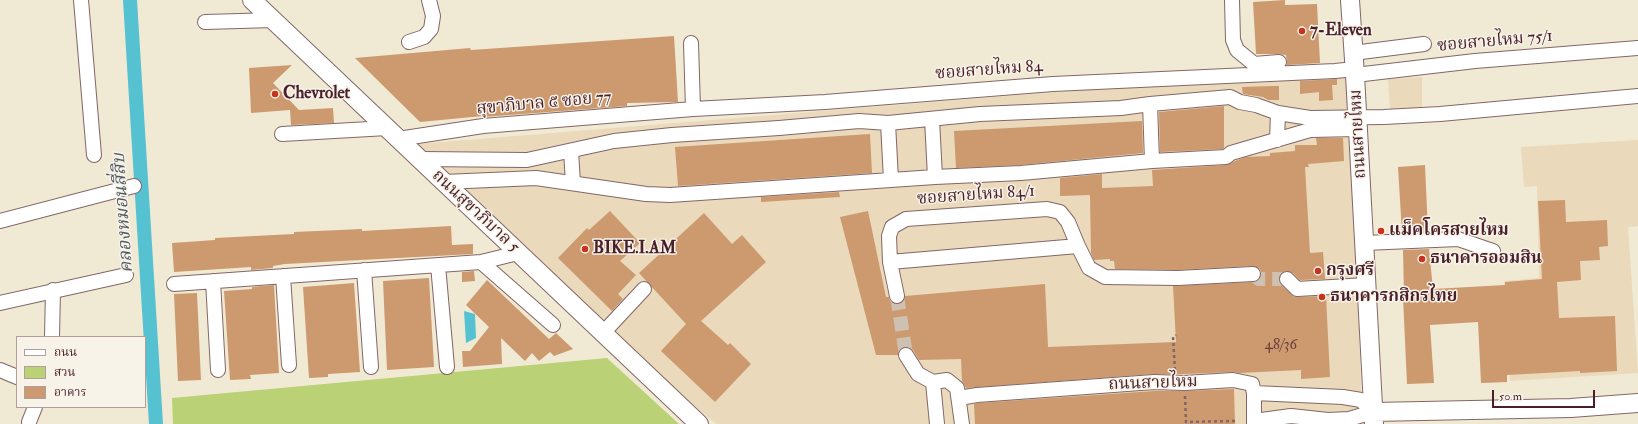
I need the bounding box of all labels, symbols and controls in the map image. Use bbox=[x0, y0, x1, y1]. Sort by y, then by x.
place label: 7-Eleven bbox=[1310, 21, 1372, 41]
marker: 7-Eleven bbox=[1297, 26, 1307, 36]
street label: ซอยสายไหม 75/1 bbox=[1436, 27, 1554, 57]
street label: ซอยสายไหม 84 bbox=[935, 57, 1043, 85]
place label: Chevrolet bbox=[283, 84, 350, 104]
street label: สุขาภิบาล ๕ ซอย 77 bbox=[476, 88, 612, 120]
marker: Chevrolet bbox=[270, 89, 280, 99]
street label: ถนนสายไหม bbox=[1346, 89, 1372, 179]
water label: คลองหมอนสี่สิบ bbox=[109, 152, 139, 274]
street label: ถนนสุขาภิบาล 5 bbox=[427, 166, 523, 258]
street label: ซอยสายไหม 84/1 bbox=[916, 182, 1036, 210]
place label: แม็คโครสายไหม bbox=[1389, 221, 1509, 241]
marker: แม็คโครสายไหม bbox=[1376, 226, 1386, 236]
place label: BIKE.I.AM bbox=[593, 239, 676, 259]
marker: BIKE.I.AM bbox=[580, 244, 590, 254]
place label: ธนาคารออมสิน bbox=[1430, 249, 1542, 269]
marker: ธนาคารออมสิน bbox=[1417, 254, 1427, 264]
place label: กรุงศรี bbox=[1326, 261, 1374, 281]
marker: กรุงศรี bbox=[1313, 266, 1323, 276]
place label: ธนาคารกสิกรไทย bbox=[1330, 287, 1457, 307]
marker: ธนาคารกสิกรไทย bbox=[1317, 292, 1327, 302]
legend bbox=[16, 336, 146, 408]
house number: 48/36 bbox=[1265, 337, 1297, 355]
text: ถนน bbox=[54, 345, 77, 360]
text: สวน bbox=[54, 365, 75, 380]
street label: ถนนสายไหม bbox=[1108, 372, 1198, 396]
scale bar bbox=[1494, 382, 1597, 408]
text: อาคาร bbox=[54, 385, 86, 400]
text: 50 m bbox=[1499, 389, 1522, 404]

